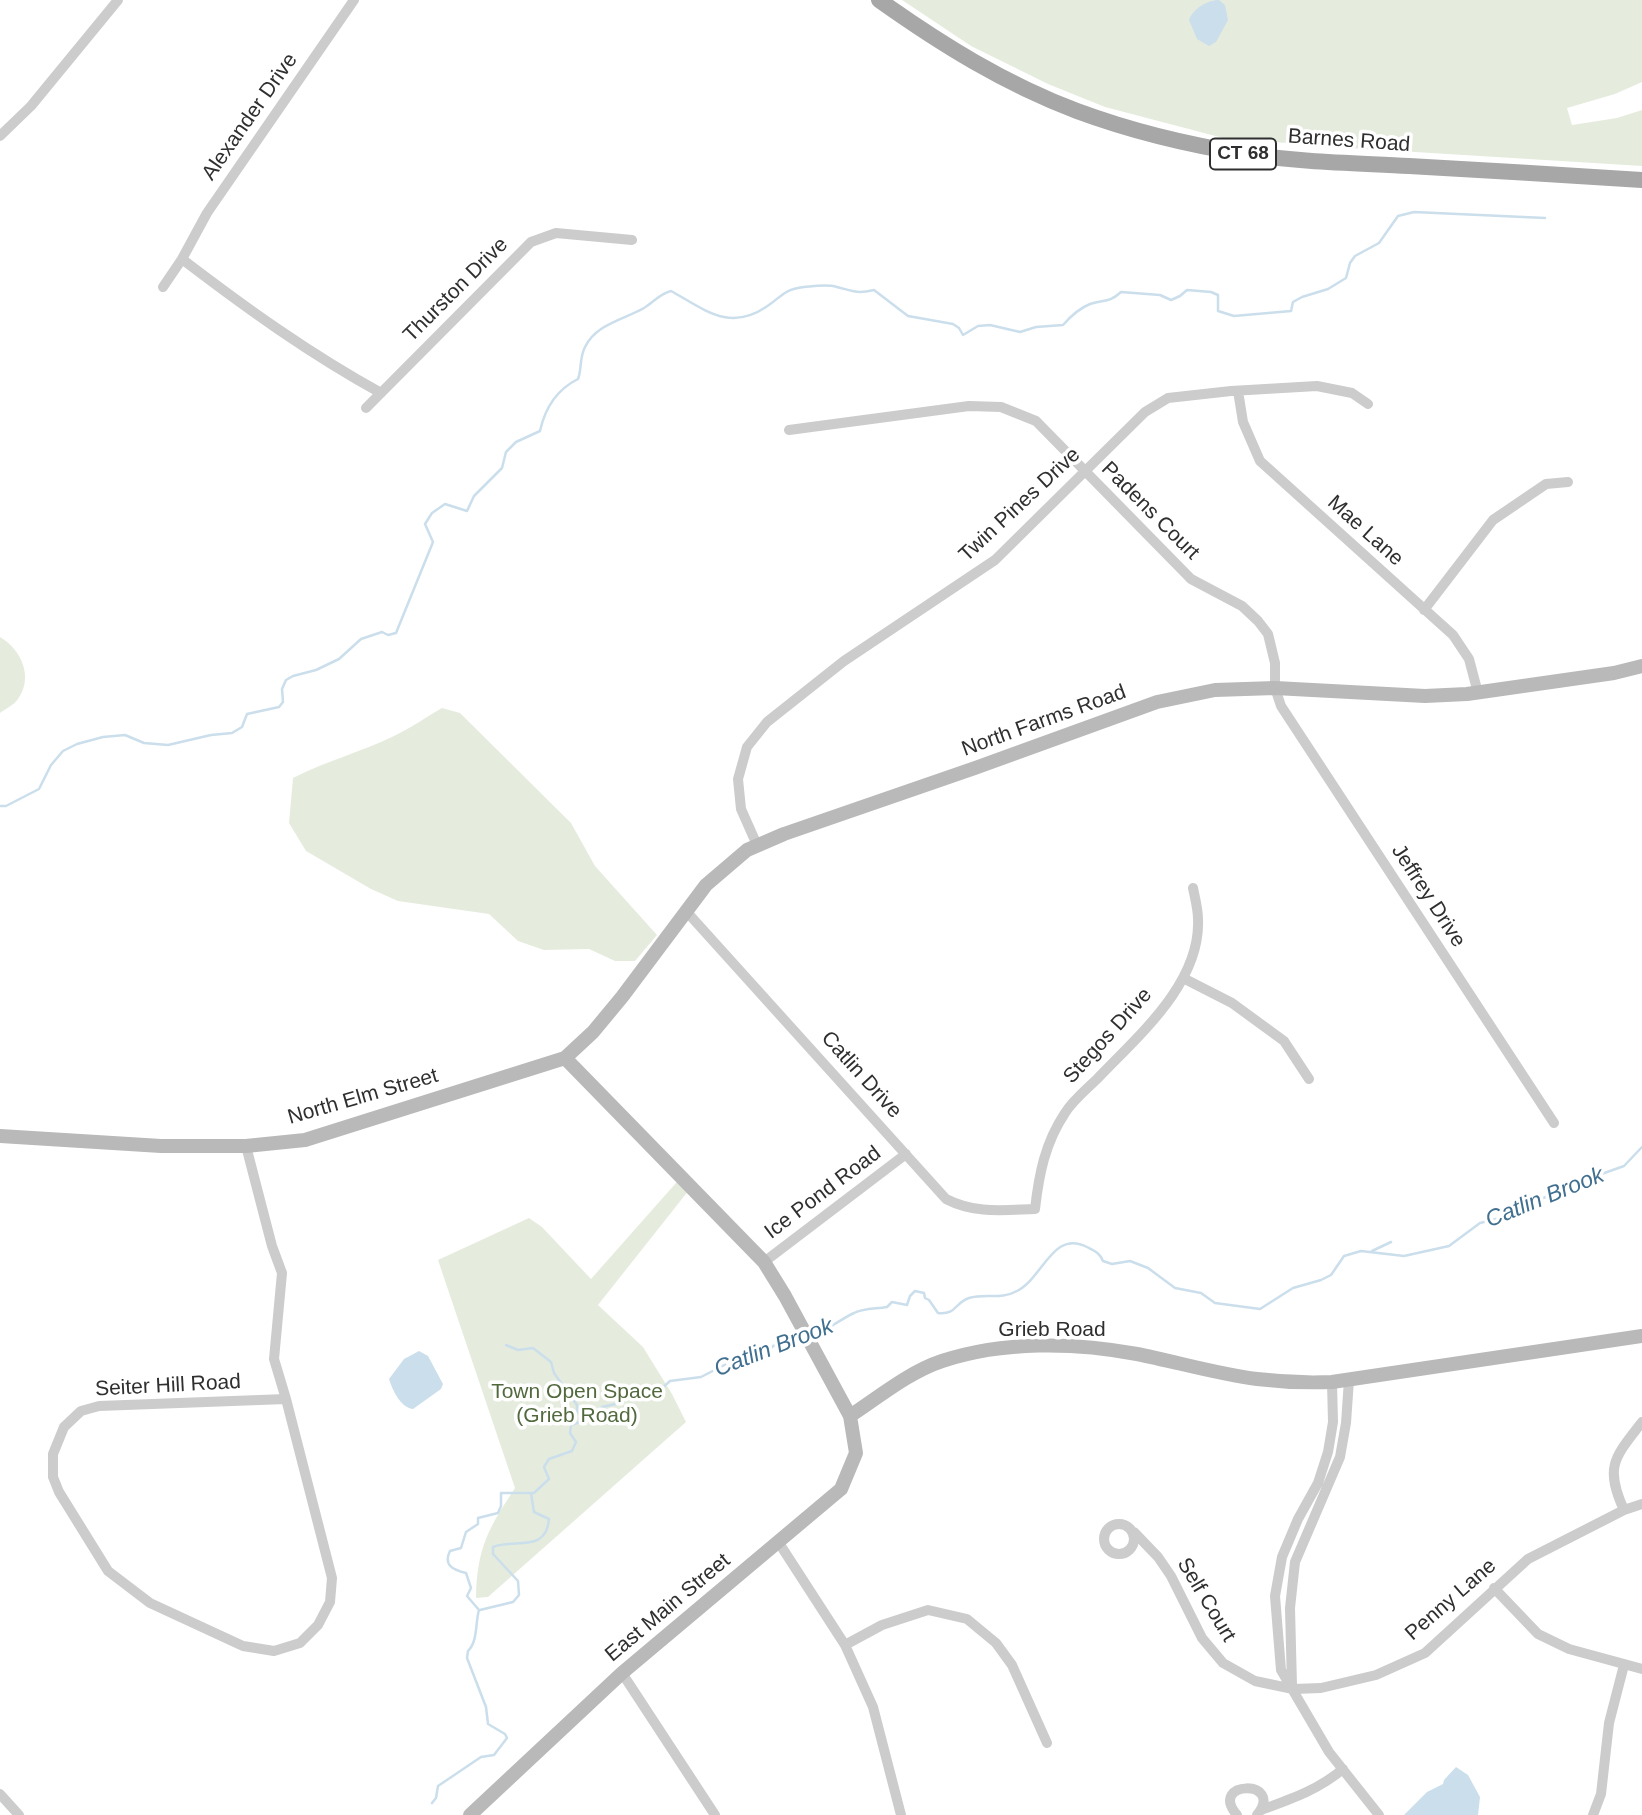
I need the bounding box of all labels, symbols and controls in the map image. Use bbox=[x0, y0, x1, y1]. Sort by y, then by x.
street label: Alexander Drive bbox=[197, 49, 303, 185]
street label: Barnes Road bbox=[1287, 124, 1411, 158]
road number: CT 68 bbox=[1210, 138, 1276, 170]
street label: Thurston Drive bbox=[398, 232, 514, 348]
street label: Twin Pines Drive bbox=[954, 442, 1086, 568]
street label: Padens Court bbox=[1096, 457, 1204, 565]
street label: Mae Lane bbox=[1322, 490, 1408, 572]
street label: North Farms Road bbox=[959, 680, 1129, 762]
street label: Jeffrey Drive bbox=[1385, 840, 1471, 952]
street label: Stegos Drive bbox=[1058, 983, 1158, 1089]
street label: Catlin Drive bbox=[815, 1026, 907, 1124]
street label: North Elm Street bbox=[285, 1063, 441, 1131]
street label: Ice Pond Road bbox=[760, 1141, 886, 1245]
water label: Catlin Brook bbox=[1482, 1162, 1608, 1234]
water label: Catlin Brook bbox=[711, 1313, 837, 1383]
street label: Grieb Road bbox=[998, 1317, 1106, 1343]
street label: Seiter Hill Road bbox=[94, 1370, 242, 1402]
park label: Town Open Space (Grieb Road) bbox=[491, 1379, 663, 1429]
street label: East Main Street bbox=[600, 1548, 736, 1668]
street label: Self Court bbox=[1171, 1553, 1241, 1647]
street label: Penny Lane bbox=[1400, 1554, 1502, 1646]

